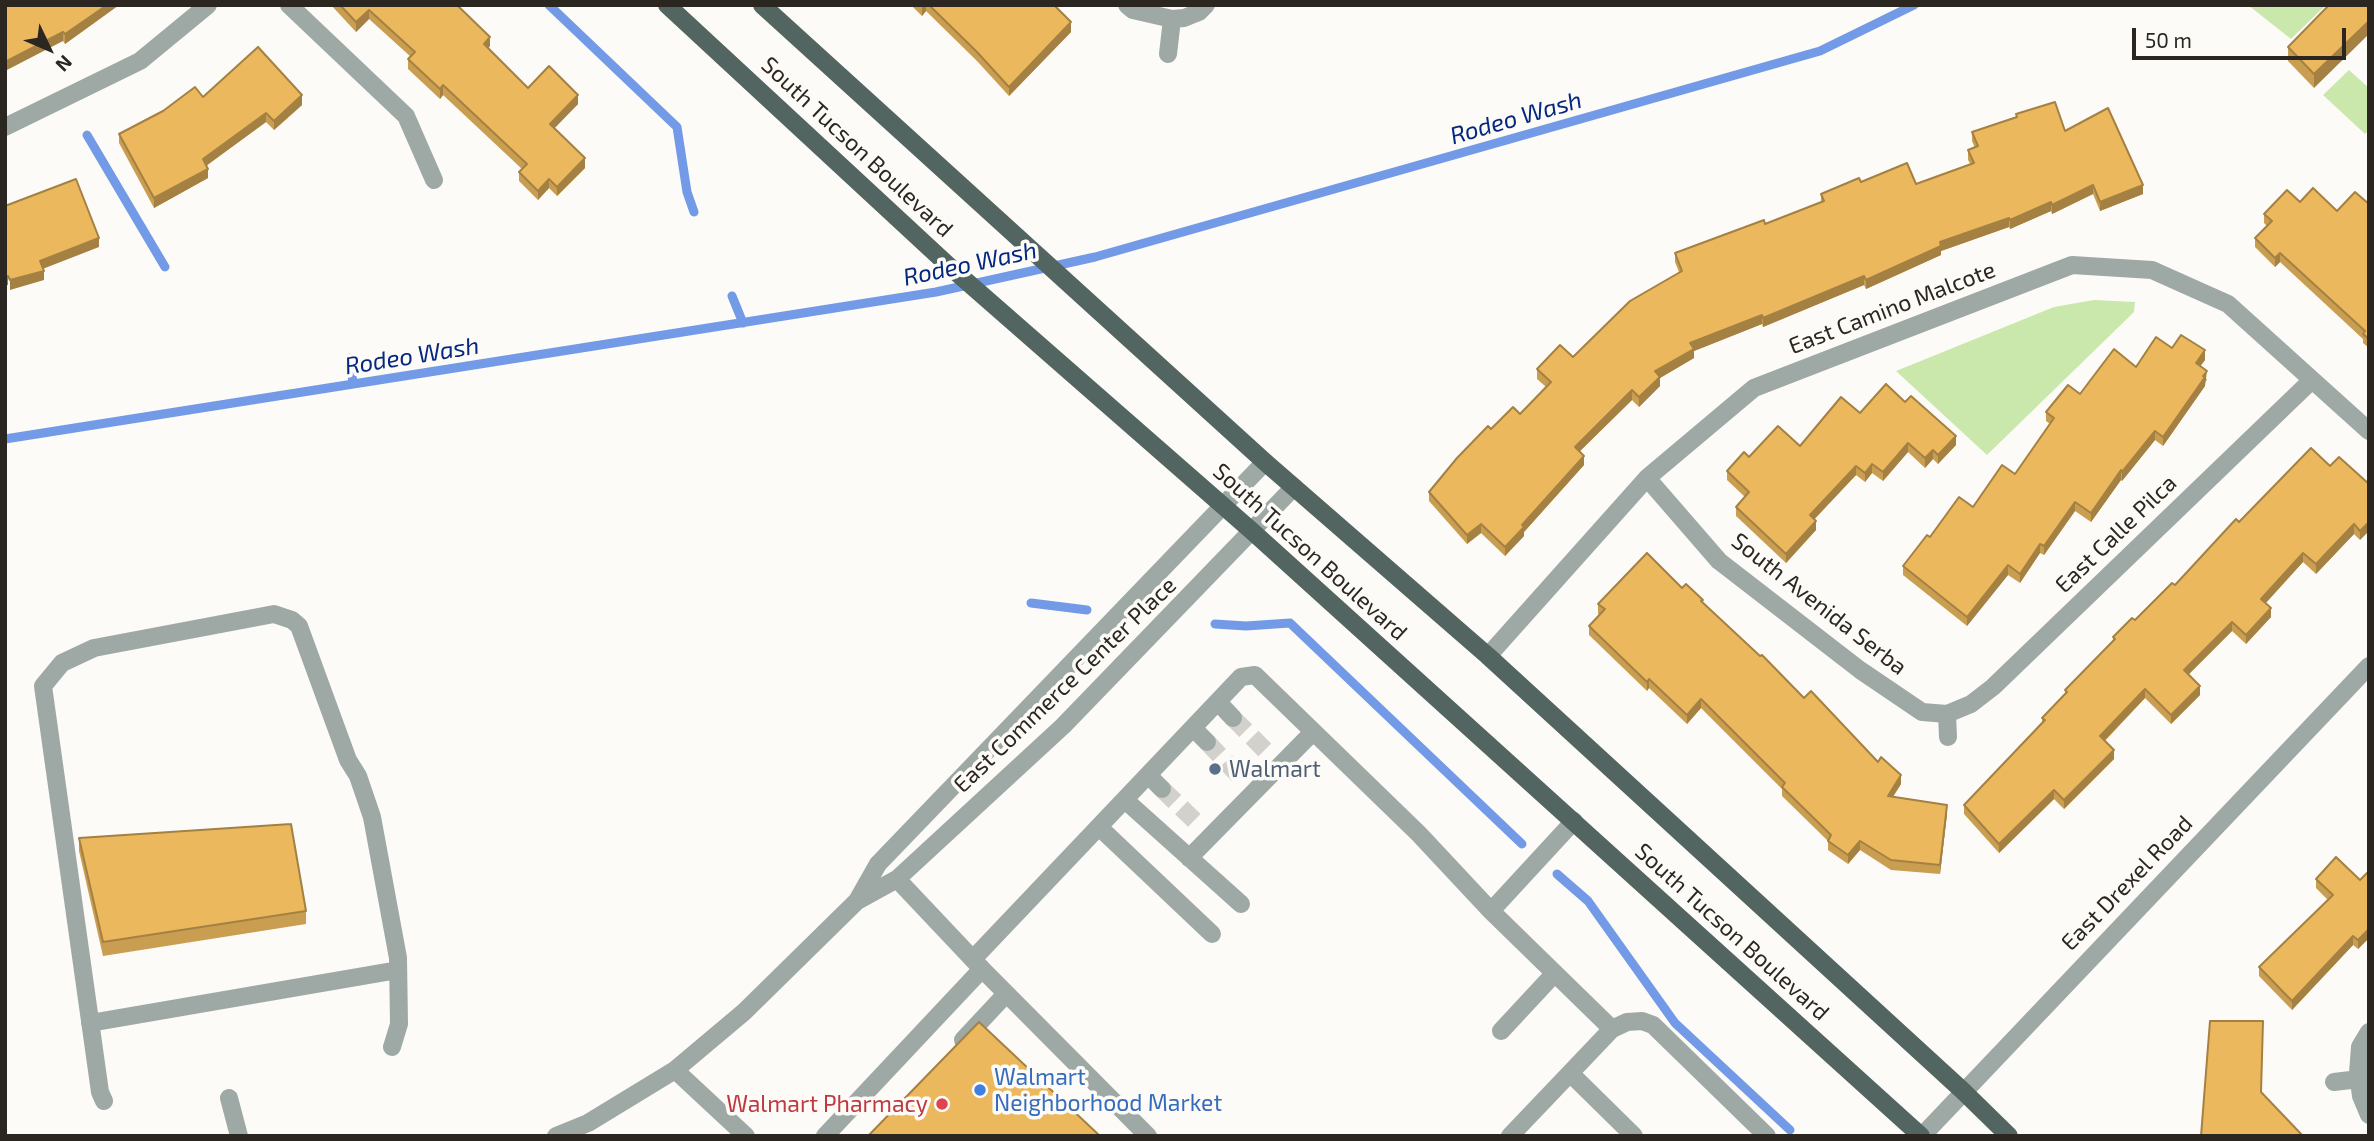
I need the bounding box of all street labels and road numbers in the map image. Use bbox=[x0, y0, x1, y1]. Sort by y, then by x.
street label: South Tucson Boulevard bbox=[756, 51, 958, 243]
street label: East Camino Malcote bbox=[1785, 256, 1999, 360]
street label: South Tucson Boulevard bbox=[1207, 458, 1413, 646]
street label: East Calle Pilca bbox=[2050, 469, 2182, 599]
street label: South Avenida Serba bbox=[1726, 527, 1912, 681]
street label: East Commerce Center Place bbox=[948, 572, 1182, 798]
street label: East Drexel Road bbox=[2056, 810, 2198, 956]
street label: South Tucson Boulevard bbox=[1629, 838, 1835, 1026]

